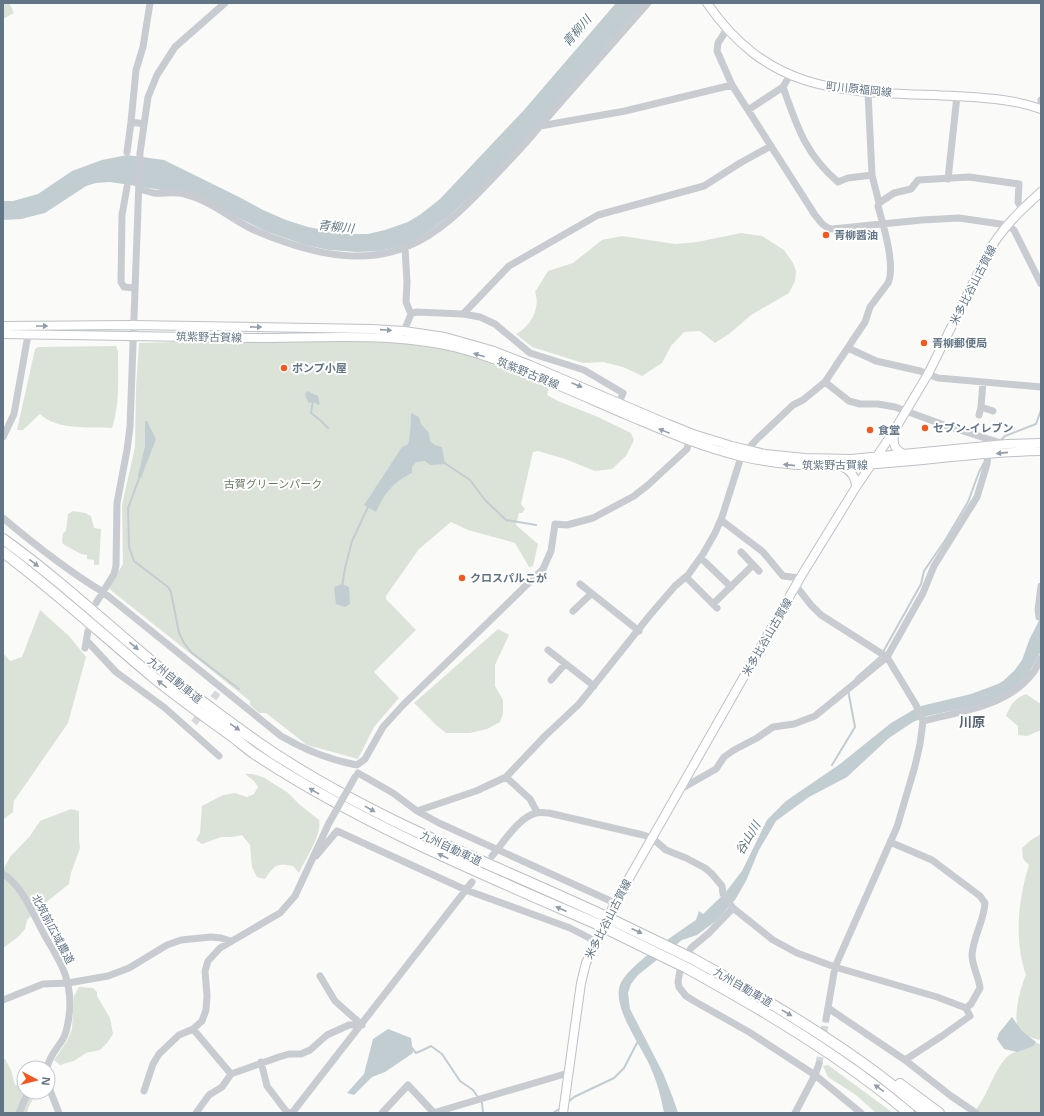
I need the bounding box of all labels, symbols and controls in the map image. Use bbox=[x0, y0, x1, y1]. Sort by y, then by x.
water label: 青柳川 bbox=[558, 10, 596, 50]
street label: 町川原福岡線 bbox=[825, 78, 893, 99]
water label: 青柳川 bbox=[317, 216, 357, 237]
place label: 青柳醤油 bbox=[834, 227, 878, 242]
marker: 青柳醤油 bbox=[821, 230, 831, 240]
street label: 米多比谷山古賀線 bbox=[946, 242, 999, 327]
one-way arrow bbox=[36, 323, 49, 329]
one-way arrow bbox=[250, 324, 263, 330]
one-way arrow bbox=[380, 326, 392, 333]
street label: 筑紫野古賀線 bbox=[176, 328, 242, 345]
place label: 青柳郵便局 bbox=[932, 335, 987, 350]
marker: 青柳郵便局 bbox=[919, 338, 929, 348]
one-way arrow bbox=[473, 352, 485, 358]
street label: 筑紫野古賀線 bbox=[495, 353, 562, 392]
place label: ポンプ小屋 bbox=[292, 360, 347, 375]
marker: ポンプ小屋 bbox=[279, 363, 289, 373]
one-way arrow bbox=[571, 382, 582, 388]
place label: セブン-イレブン bbox=[933, 420, 1014, 435]
place label: 食堂 bbox=[878, 422, 900, 437]
marker: セブン-イレブン bbox=[920, 423, 930, 433]
marker: 食堂 bbox=[865, 425, 875, 435]
one-way arrow bbox=[658, 428, 669, 434]
one-way arrow bbox=[996, 450, 1008, 456]
street label: 筑紫野古賀線 bbox=[802, 457, 868, 472]
one-way arrow bbox=[783, 461, 795, 468]
park label: 古賀グリーンパーク bbox=[224, 476, 322, 491]
one-way arrow bbox=[28, 558, 39, 567]
place label: クロスパルこが bbox=[470, 570, 547, 585]
marker: クロスパルこが bbox=[457, 573, 467, 583]
street label: 米多比谷山古賀線 bbox=[738, 595, 795, 679]
one-way arrow bbox=[128, 641, 139, 650]
street label: 九州自動車道 bbox=[145, 653, 206, 706]
one-way arrow bbox=[157, 680, 168, 688]
district label: 川原 bbox=[959, 713, 985, 731]
one-way arrow bbox=[230, 723, 241, 731]
one-way arrow bbox=[308, 787, 320, 794]
one-way arrow bbox=[364, 806, 376, 813]
water label: 谷山川 bbox=[731, 816, 765, 858]
street label: 九州自動車道 bbox=[418, 827, 484, 868]
one-way arrow bbox=[437, 853, 448, 859]
street label: 米多比谷山古賀線 bbox=[581, 876, 634, 961]
street label: 北筑前広域農道 bbox=[29, 891, 78, 966]
one-way arrow bbox=[555, 905, 567, 911]
one-way arrow bbox=[631, 928, 643, 934]
street label: 九州自動車道 bbox=[711, 964, 776, 1010]
one-way arrow bbox=[781, 1010, 793, 1017]
north arrow bbox=[16, 1060, 56, 1100]
text: N bbox=[38, 1076, 54, 1087]
one-way arrow bbox=[873, 1084, 884, 1092]

